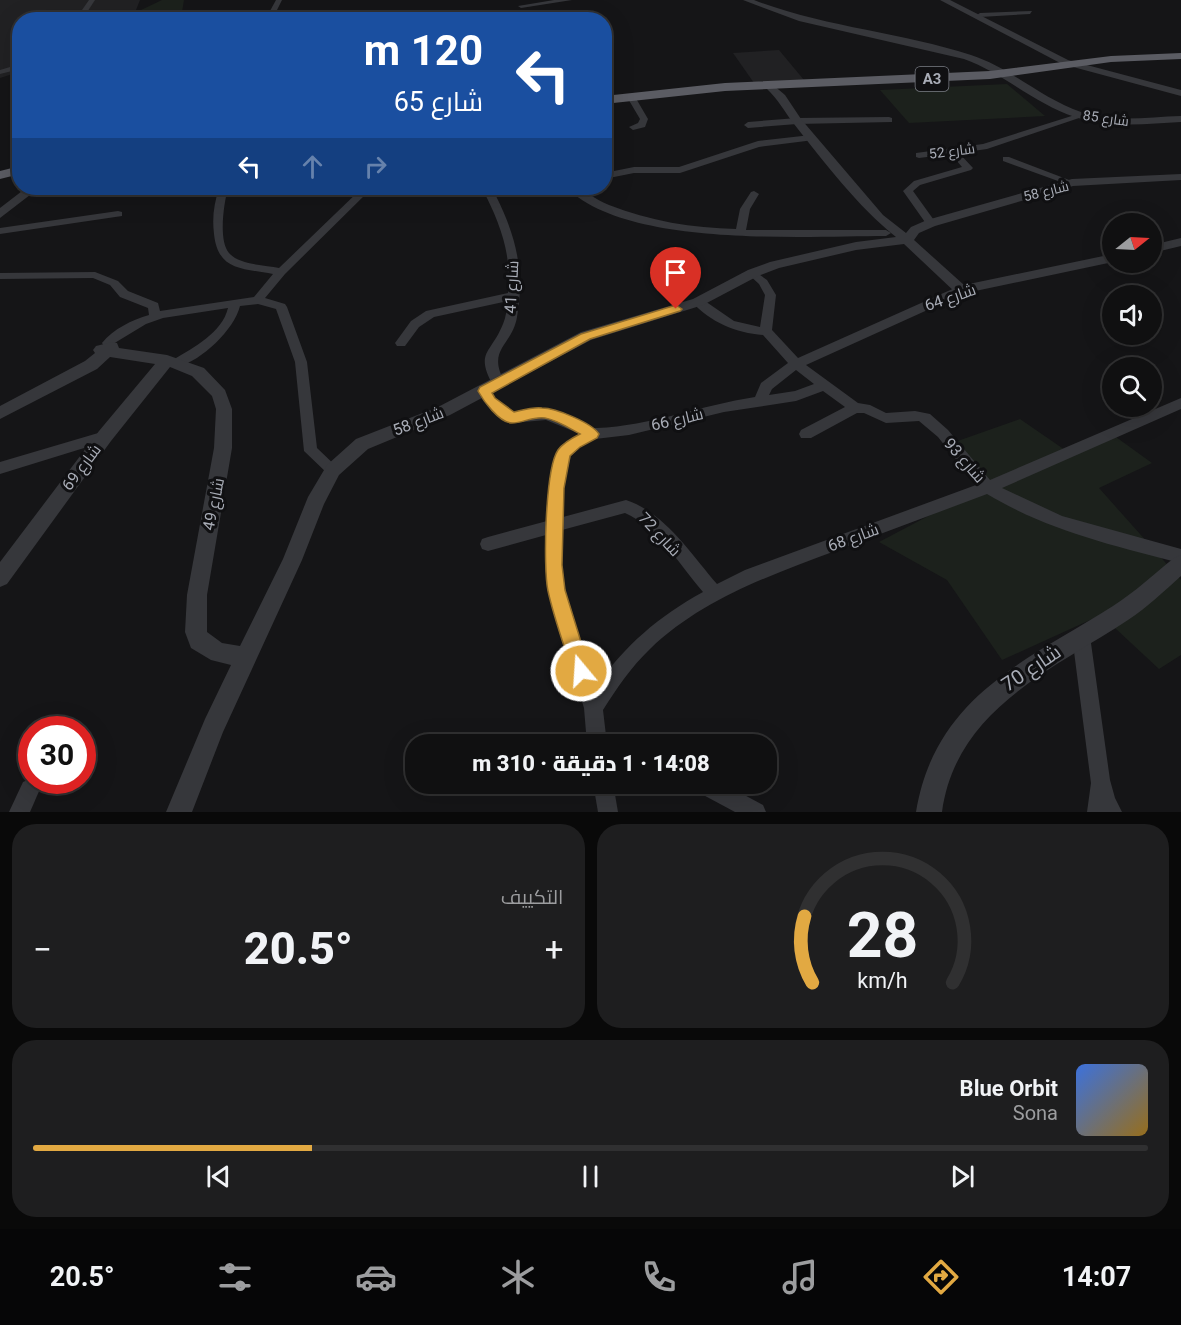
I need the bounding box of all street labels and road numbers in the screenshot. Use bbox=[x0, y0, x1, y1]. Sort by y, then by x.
road number: A3 bbox=[916, 67, 948, 91]
street label: شارع 85 bbox=[1082, 107, 1130, 130]
street label: شارع 52 bbox=[928, 140, 976, 163]
street label: شارع 58 bbox=[1022, 178, 1071, 205]
street label: شارع 41 bbox=[501, 260, 524, 314]
street label: شارع 64 bbox=[922, 280, 979, 317]
street label: شارع 58 bbox=[390, 403, 447, 442]
street label: شارع 66 bbox=[649, 404, 705, 437]
street label: شارع 93 bbox=[939, 434, 989, 488]
street label: شارع 69 bbox=[58, 440, 107, 495]
street label: شارع 49 bbox=[199, 476, 230, 532]
street label: شارع 72 bbox=[633, 508, 685, 562]
street label: شارع 68 bbox=[825, 519, 882, 557]
street label: شارع 70 bbox=[997, 640, 1066, 698]

